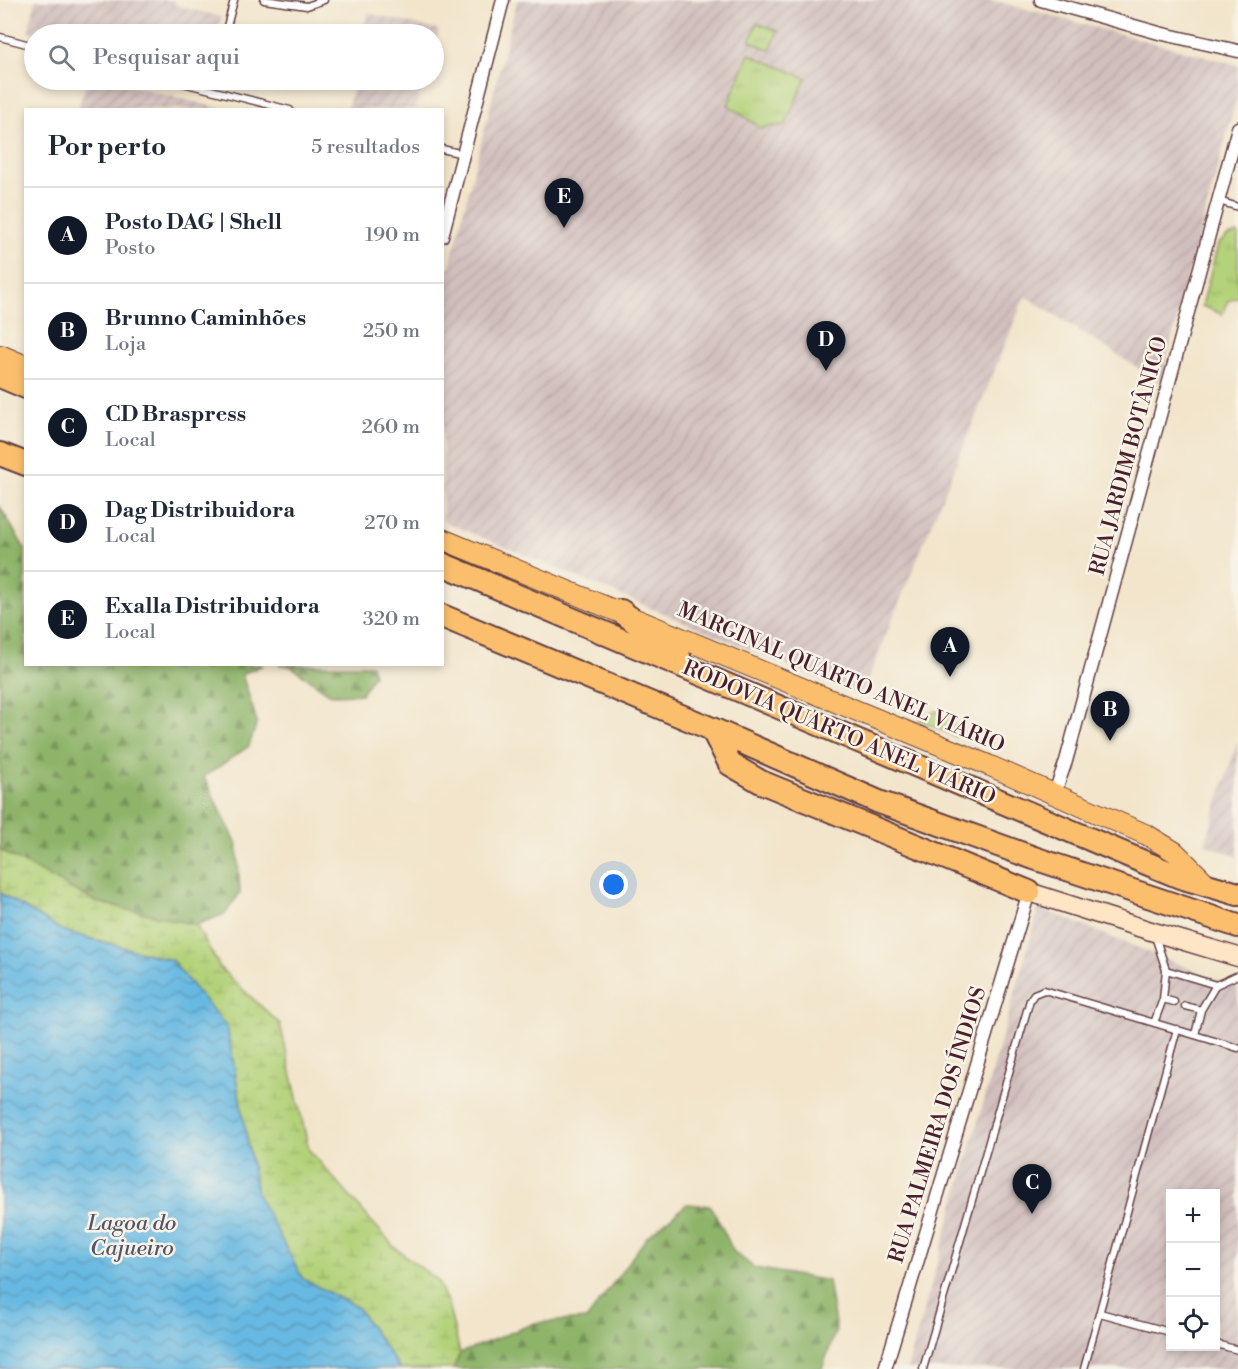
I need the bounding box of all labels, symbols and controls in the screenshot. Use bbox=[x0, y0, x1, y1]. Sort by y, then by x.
search box bbox=[24, 24, 444, 90]
icon: search bbox=[45, 41, 78, 74]
text: Pesquisar aqui bbox=[93, 44, 240, 71]
text: Por perto bbox=[48, 131, 166, 163]
text: 5 resultados bbox=[311, 135, 420, 160]
pin: E bbox=[544, 178, 584, 228]
text: Posto DAG | Shell bbox=[105, 209, 282, 236]
text: A bbox=[60, 223, 75, 248]
text: 190 m bbox=[365, 223, 420, 248]
text: Posto bbox=[105, 236, 156, 261]
text: Brunno Caminhões bbox=[105, 305, 306, 332]
text: B bbox=[60, 319, 75, 344]
text: 250 m bbox=[363, 319, 420, 344]
pin: D bbox=[806, 322, 846, 371]
text: Loja bbox=[105, 332, 146, 357]
street label: RUA JARDIM BOTÂNICO bbox=[1083, 333, 1173, 578]
text: CD Braspress bbox=[105, 401, 246, 428]
text: C bbox=[60, 415, 75, 440]
text: 260 m bbox=[362, 415, 420, 440]
text: Local bbox=[105, 428, 156, 453]
text: Dag Distribuidora bbox=[105, 497, 295, 524]
text: D bbox=[60, 511, 75, 536]
text: 270 m bbox=[364, 511, 420, 536]
text: Local bbox=[105, 524, 156, 549]
text: Exalla Distribuidora bbox=[105, 593, 320, 620]
street label: MARGINAL QUARTO ANEL VIÁRIO bbox=[674, 597, 1008, 759]
text: E bbox=[61, 607, 74, 632]
text: 320 m bbox=[363, 607, 420, 632]
text: Local bbox=[105, 620, 156, 645]
pin: A bbox=[930, 628, 970, 677]
street label: RODOVIA QUARTO ANEL VIÁRIO bbox=[678, 653, 1000, 811]
pin: B bbox=[1090, 692, 1130, 741]
your location bbox=[599, 870, 628, 899]
street label: RUA PALMEIRA DOS ÍNDIOS bbox=[882, 983, 992, 1266]
pin: C bbox=[1012, 1164, 1052, 1214]
map controls bbox=[1166, 1189, 1220, 1351]
button: + bbox=[1166, 1189, 1220, 1243]
water label: Lagoa do Cajueiro bbox=[87, 1210, 176, 1262]
button: − bbox=[1166, 1243, 1220, 1297]
button: locate bbox=[1166, 1297, 1220, 1351]

